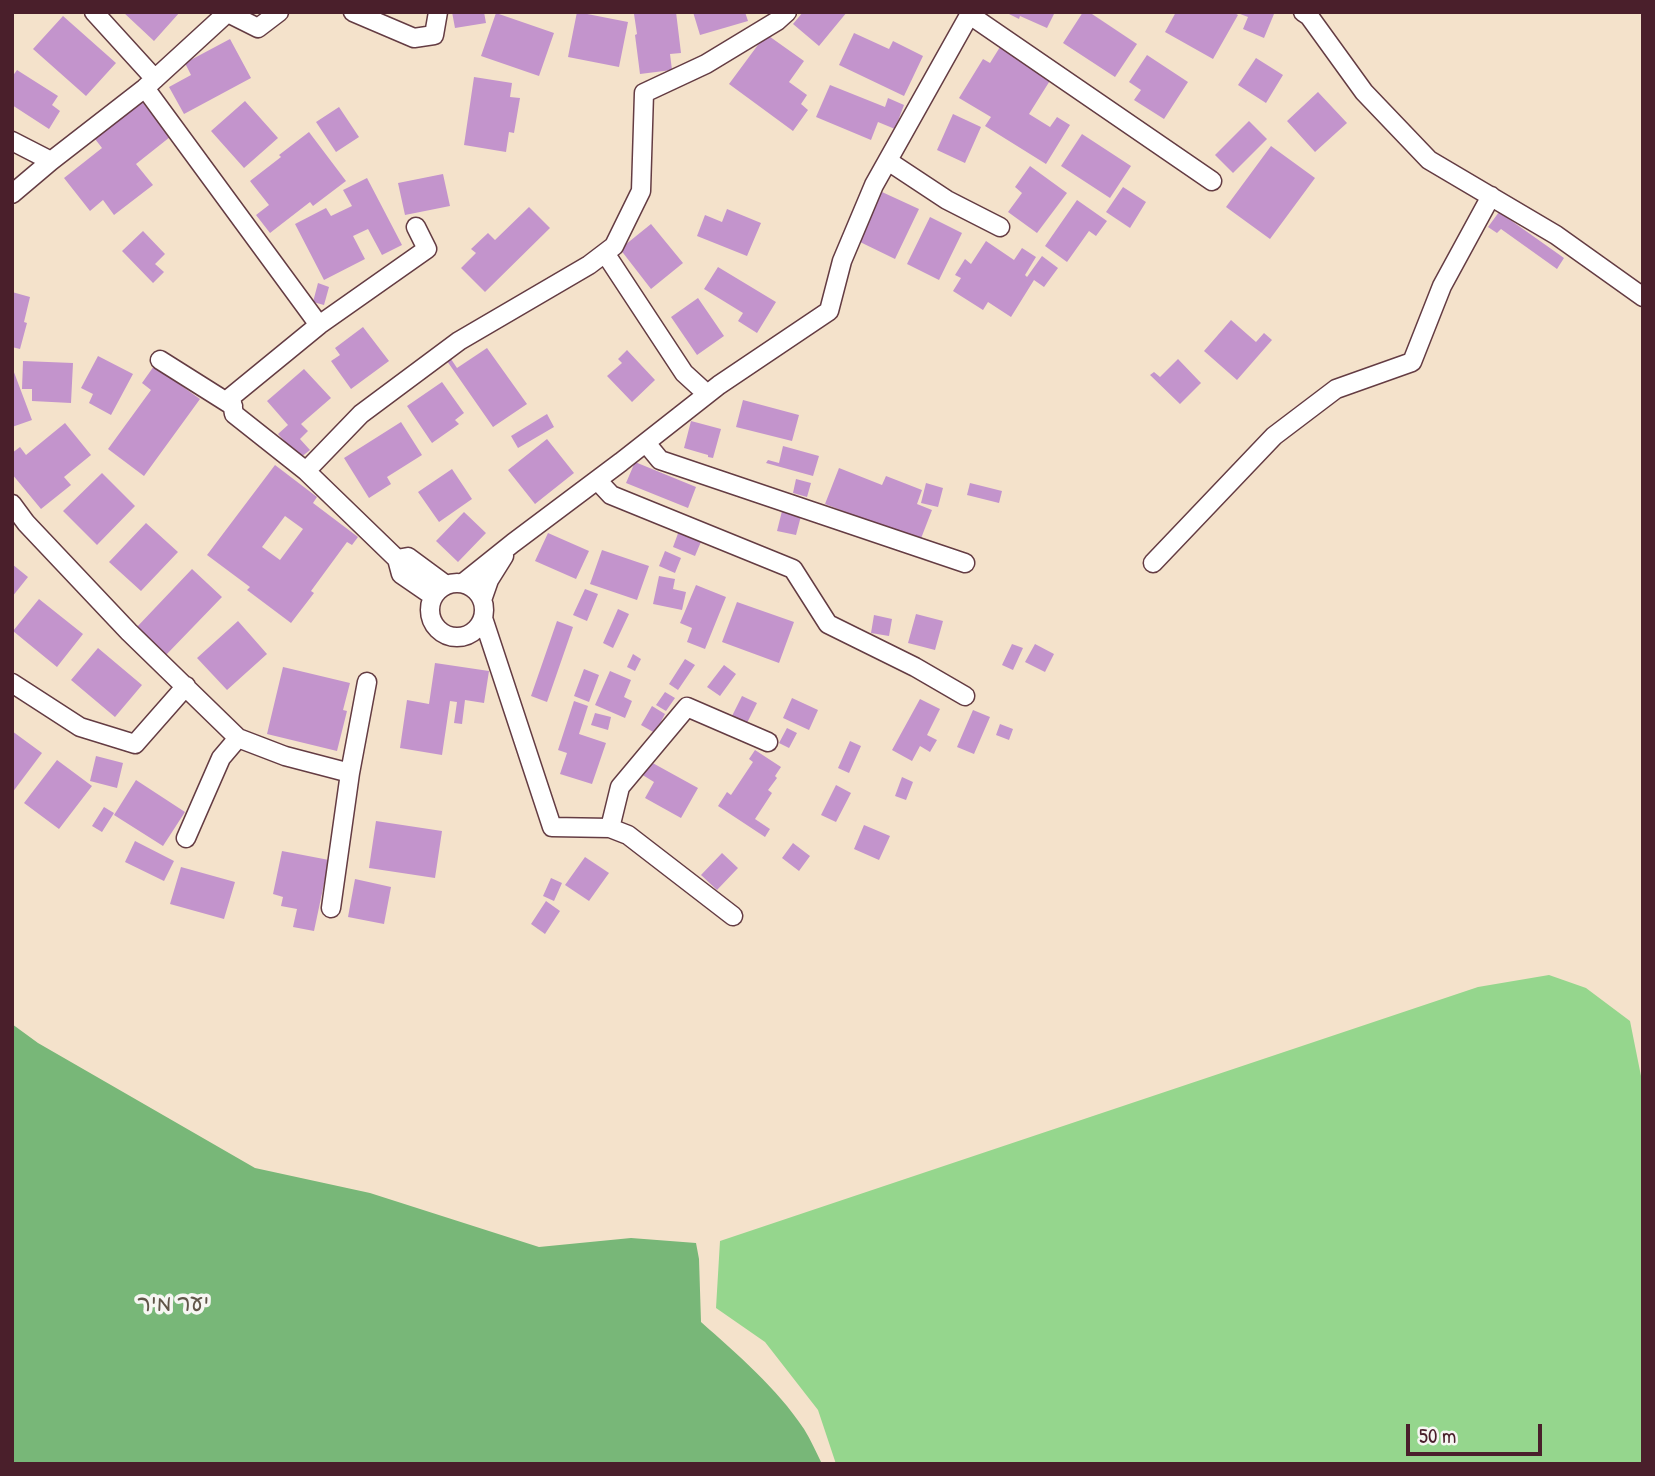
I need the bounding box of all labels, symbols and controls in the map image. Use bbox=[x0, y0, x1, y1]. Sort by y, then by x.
park label: יער מיר bbox=[137, 1291, 209, 1319]
scale bar bbox=[1410, 1410, 1546, 1454]
text: 50 m bbox=[1419, 1421, 1456, 1450]

